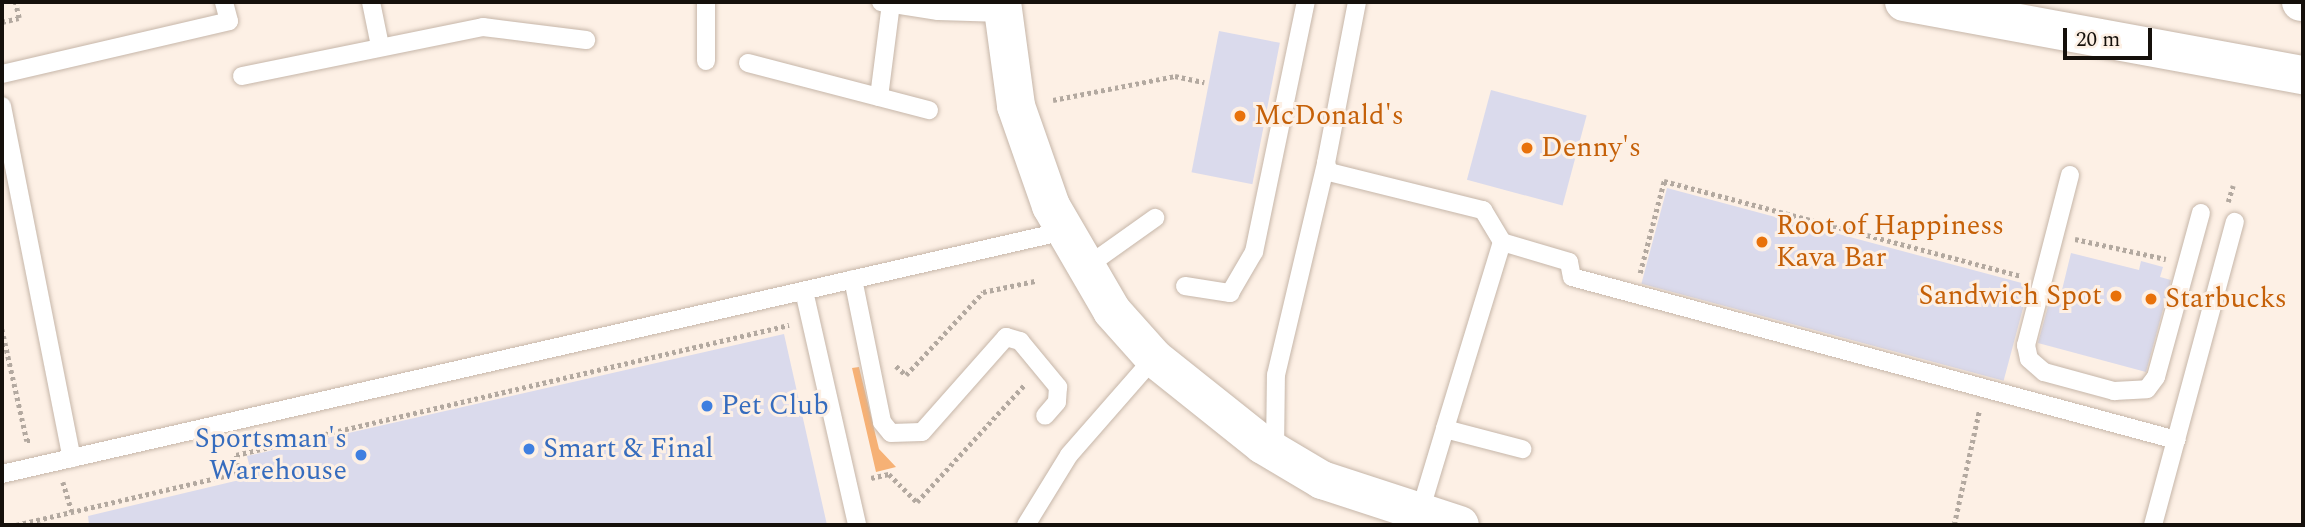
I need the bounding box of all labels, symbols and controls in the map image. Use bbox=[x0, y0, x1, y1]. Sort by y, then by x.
scale bar bbox=[2067, 14, 2156, 58]
text: 20 m bbox=[2076, 24, 2120, 56]
place label: McDonald's bbox=[1254, 99, 1404, 133]
marker: McDonald's bbox=[1232, 108, 1248, 124]
place label: Denny's bbox=[1541, 131, 1641, 165]
marker: Denny's bbox=[1519, 140, 1535, 156]
place label: Root of Happiness Kava Bar bbox=[1776, 209, 2004, 275]
marker: Root of Happiness Kava Bar bbox=[1754, 234, 1770, 250]
place label: Sandwich Spot bbox=[1918, 279, 2102, 313]
place label: Starbucks bbox=[2165, 282, 2287, 316]
marker: Sandwich Spot bbox=[2108, 288, 2124, 304]
marker: Starbucks bbox=[2143, 291, 2159, 307]
place label: Pet Club bbox=[721, 389, 829, 423]
marker: Pet Club bbox=[699, 398, 715, 414]
place label: Sportsman's Warehouse bbox=[195, 422, 347, 488]
place label: Smart & Final bbox=[543, 432, 714, 466]
marker: Smart & Final bbox=[521, 441, 537, 457]
marker: Sportsman's Warehouse bbox=[353, 447, 369, 463]

